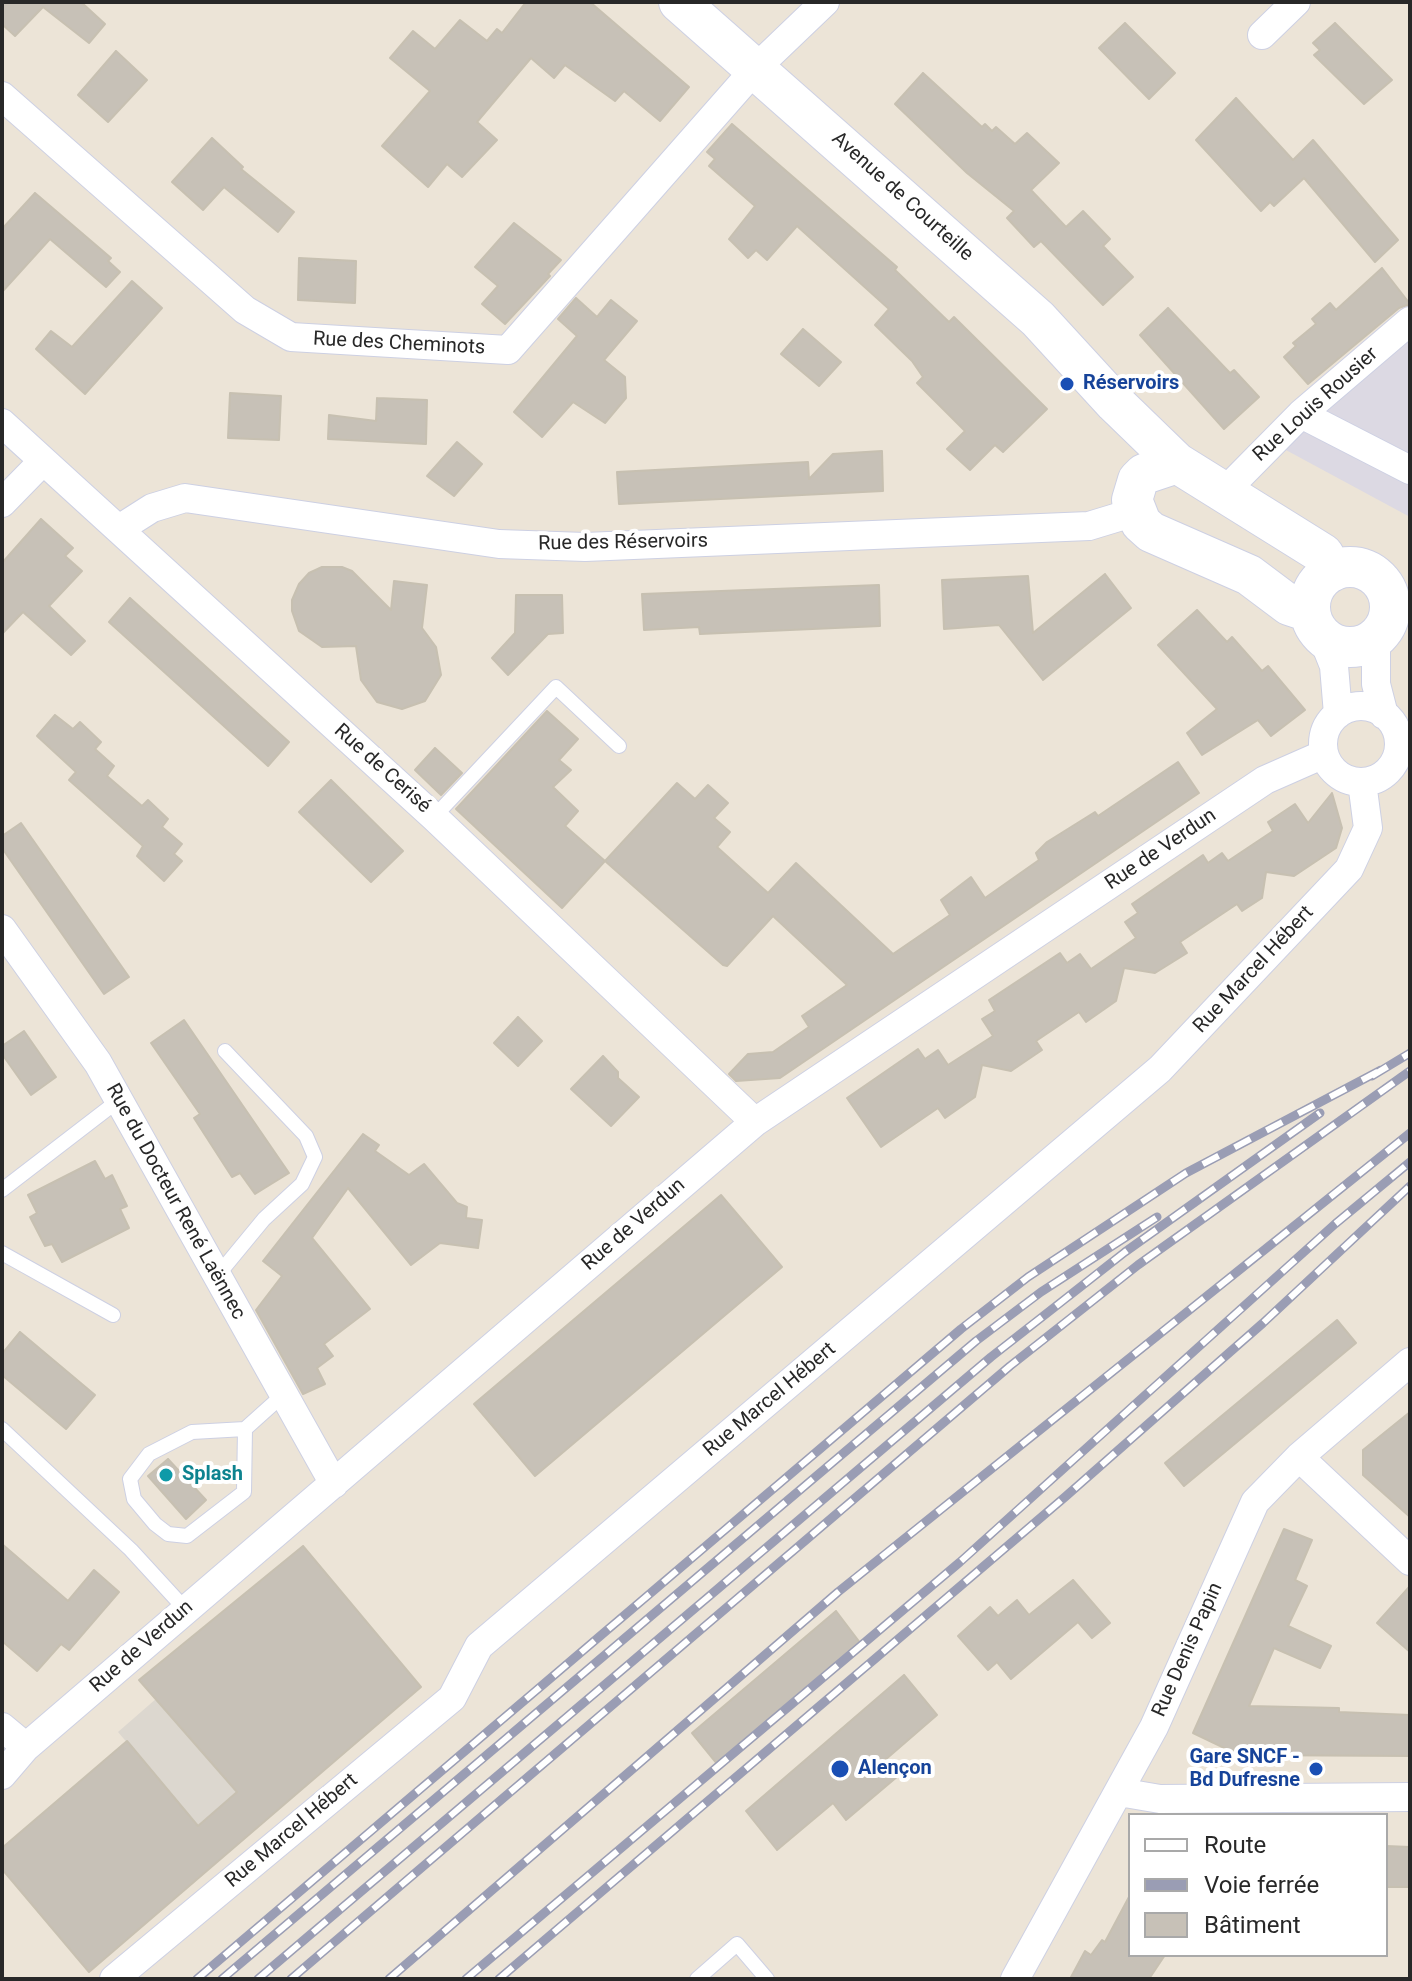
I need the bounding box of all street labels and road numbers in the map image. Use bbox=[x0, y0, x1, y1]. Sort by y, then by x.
street label: Avenue de Courteille bbox=[826, 127, 978, 267]
street label: Rue des Cheminots bbox=[312, 328, 486, 360]
street label: Rue Louis Rousier bbox=[1249, 343, 1383, 467]
street label: Rue des Réservoirs bbox=[538, 530, 708, 556]
street label: Rue de Cerisé bbox=[329, 719, 435, 819]
street label: Rue de Verdun bbox=[1101, 804, 1221, 896]
street label: Rue Marcel Hébert bbox=[1189, 901, 1319, 1039]
street label: Rue du Docteur René Laënnec bbox=[100, 1080, 250, 1324]
street label: Rue de Verdun bbox=[578, 1174, 690, 1276]
street label: Rue Marcel Hébert bbox=[699, 1338, 841, 1462]
street label: Rue Denis Papin bbox=[1148, 1579, 1228, 1721]
street label: Rue de Verdun bbox=[86, 1596, 198, 1698]
street label: Rue Marcel Hébert bbox=[221, 1769, 363, 1893]

